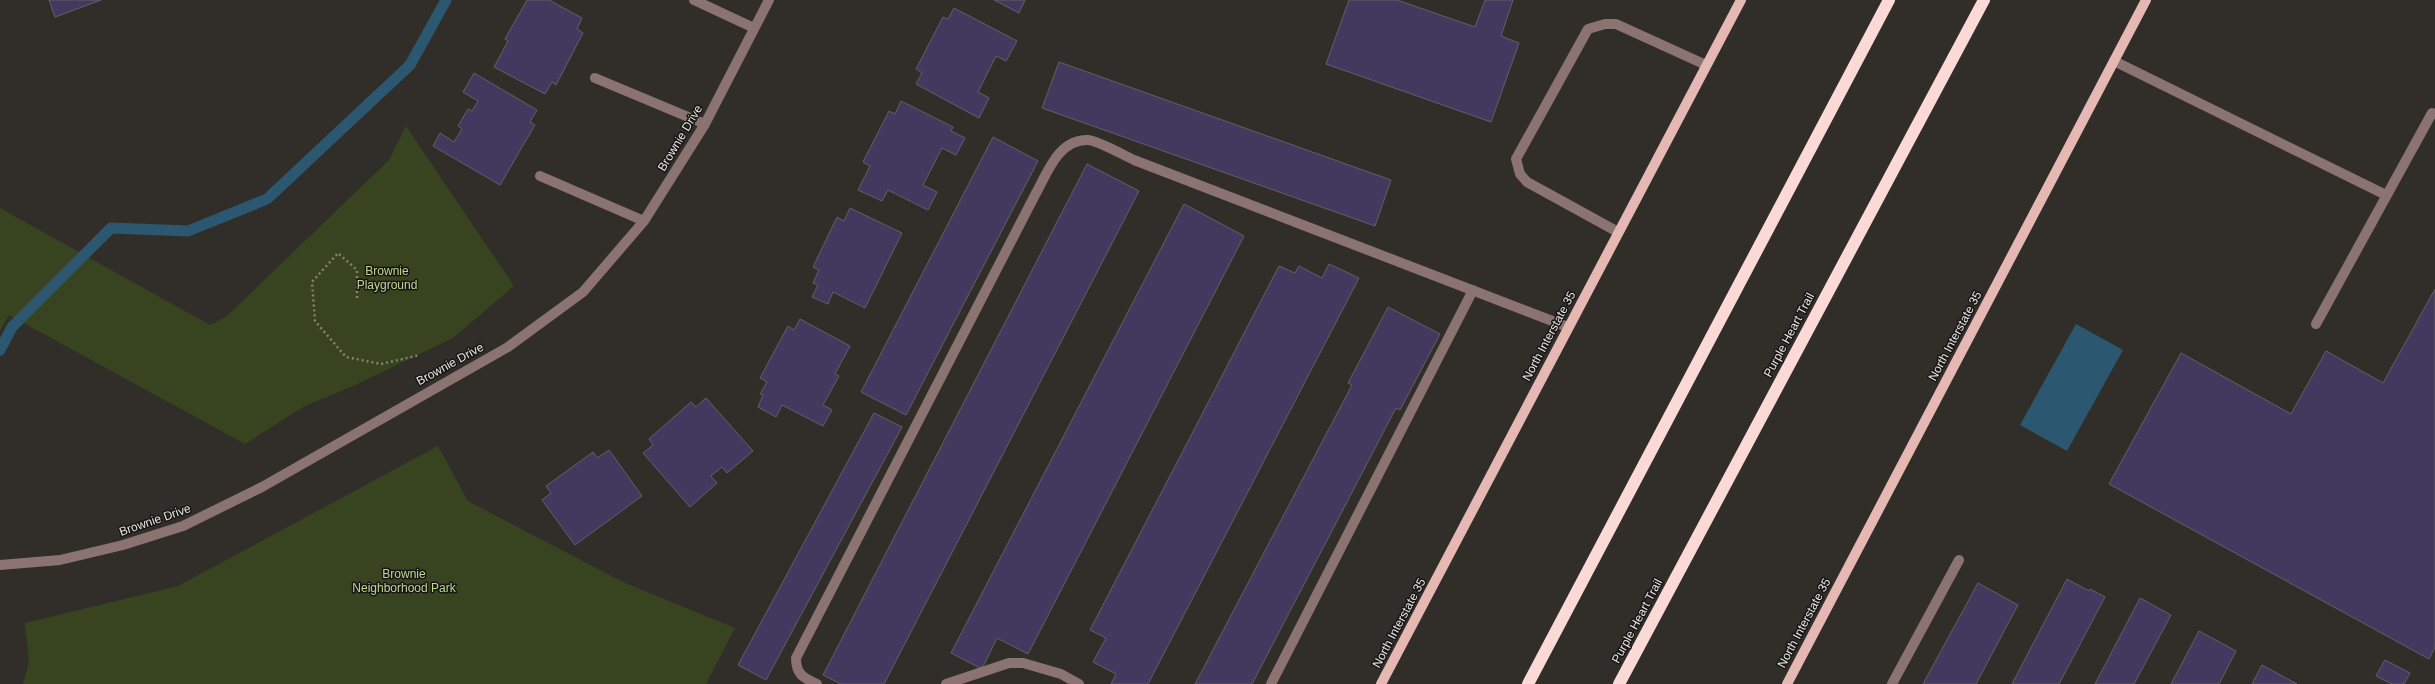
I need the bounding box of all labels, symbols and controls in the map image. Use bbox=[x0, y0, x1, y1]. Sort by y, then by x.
street label: Brownie Drive bbox=[655, 102, 705, 174]
park label: Brownie Playground bbox=[357, 264, 417, 292]
street label: North Interstate 35 bbox=[1519, 289, 1579, 383]
street label: North Interstate 35 bbox=[1925, 289, 1985, 383]
street label: Purple Heart Trail bbox=[1761, 290, 1817, 380]
street label: Brownie Drive bbox=[414, 340, 486, 388]
street label: Brownie Drive bbox=[117, 501, 193, 539]
park label: Brownie Neighborhood Park bbox=[352, 567, 457, 595]
street label: North Interstate 35 bbox=[1369, 576, 1429, 670]
street label: Purple Heart Trail bbox=[1609, 576, 1665, 666]
street label: North Interstate 35 bbox=[1774, 576, 1834, 670]

